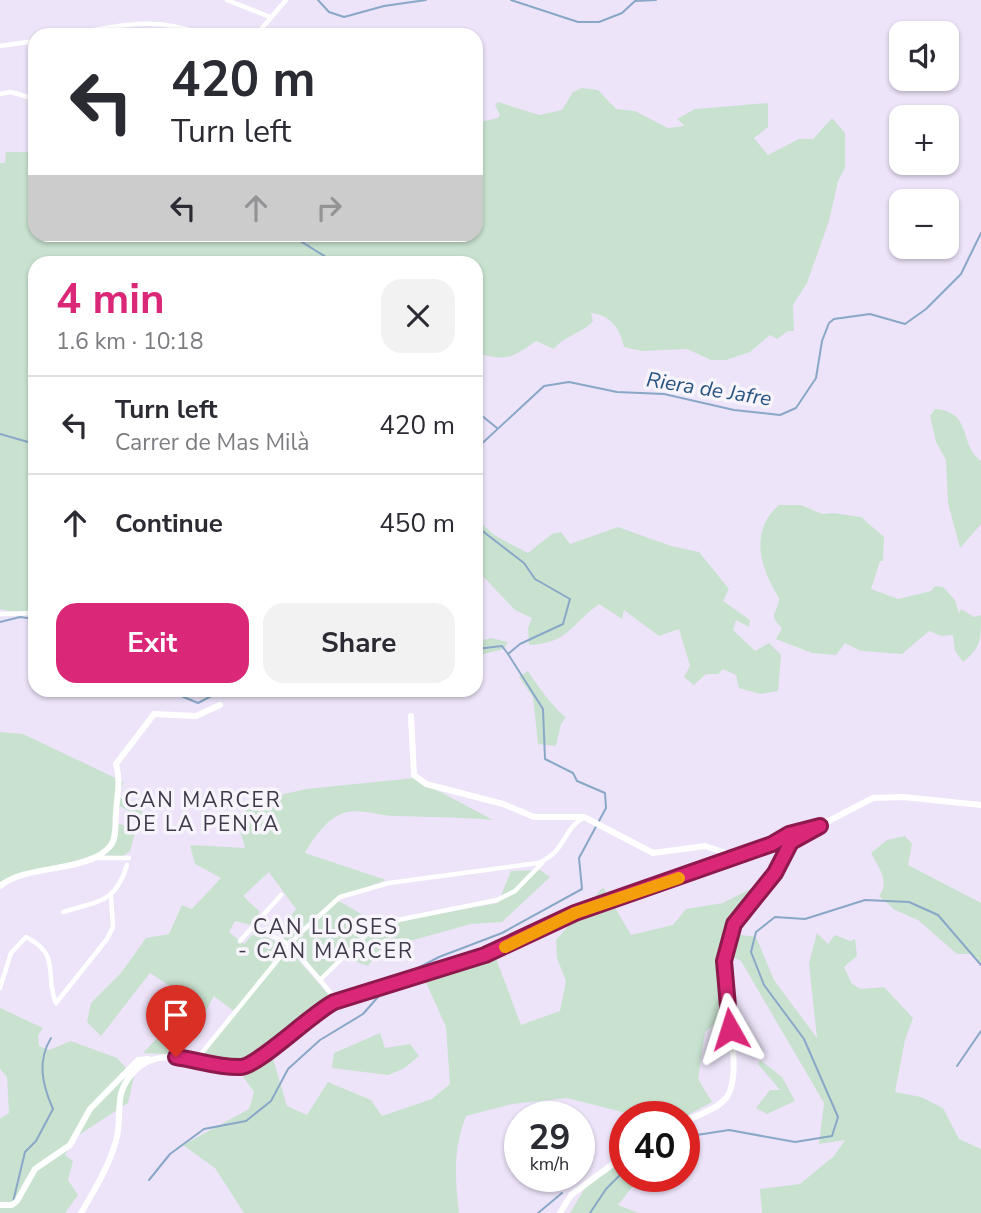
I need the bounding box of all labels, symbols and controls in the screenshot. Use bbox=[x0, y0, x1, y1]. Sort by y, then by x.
map controls bbox=[889, 21, 959, 259]
button: sound bbox=[889, 21, 959, 91]
text: 420 m bbox=[171, 46, 315, 113]
icon: left bbox=[56, 56, 147, 147]
button: + bbox=[889, 105, 959, 175]
text: Turn left bbox=[171, 110, 291, 153]
icon: left bbox=[164, 189, 202, 227]
icon: ahead bbox=[237, 189, 275, 227]
icon: right bbox=[310, 189, 348, 227]
button: − bbox=[889, 189, 959, 259]
text: 4 min bbox=[56, 271, 165, 328]
button: close bbox=[381, 279, 455, 353]
text: 1.6 km · 10:18 bbox=[56, 326, 203, 357]
water label: Riera de Jafre bbox=[644, 365, 774, 413]
text: Turn left bbox=[115, 392, 218, 427]
icon: left bbox=[56, 406, 94, 444]
text: 420 m bbox=[379, 408, 455, 443]
text: Carrer de Mas Milà bbox=[115, 427, 309, 458]
icon: ahead bbox=[56, 504, 94, 542]
text: Continue bbox=[115, 506, 223, 541]
text: 450 m bbox=[379, 506, 455, 541]
button: Exit bbox=[56, 603, 249, 683]
button: Share bbox=[263, 603, 455, 683]
district label: CAN MARCER DE LA PENYA bbox=[124, 786, 282, 838]
district label: CAN LLOSES - CAN MARCER bbox=[238, 913, 414, 965]
pin bbox=[146, 985, 206, 1057]
position arrow bbox=[693, 992, 767, 1066]
icon: arrive bbox=[157, 996, 195, 1034]
speed limit sign: 40 bbox=[609, 1101, 700, 1192]
text: 29 bbox=[528, 1114, 571, 1161]
text: km/h bbox=[530, 1152, 569, 1176]

